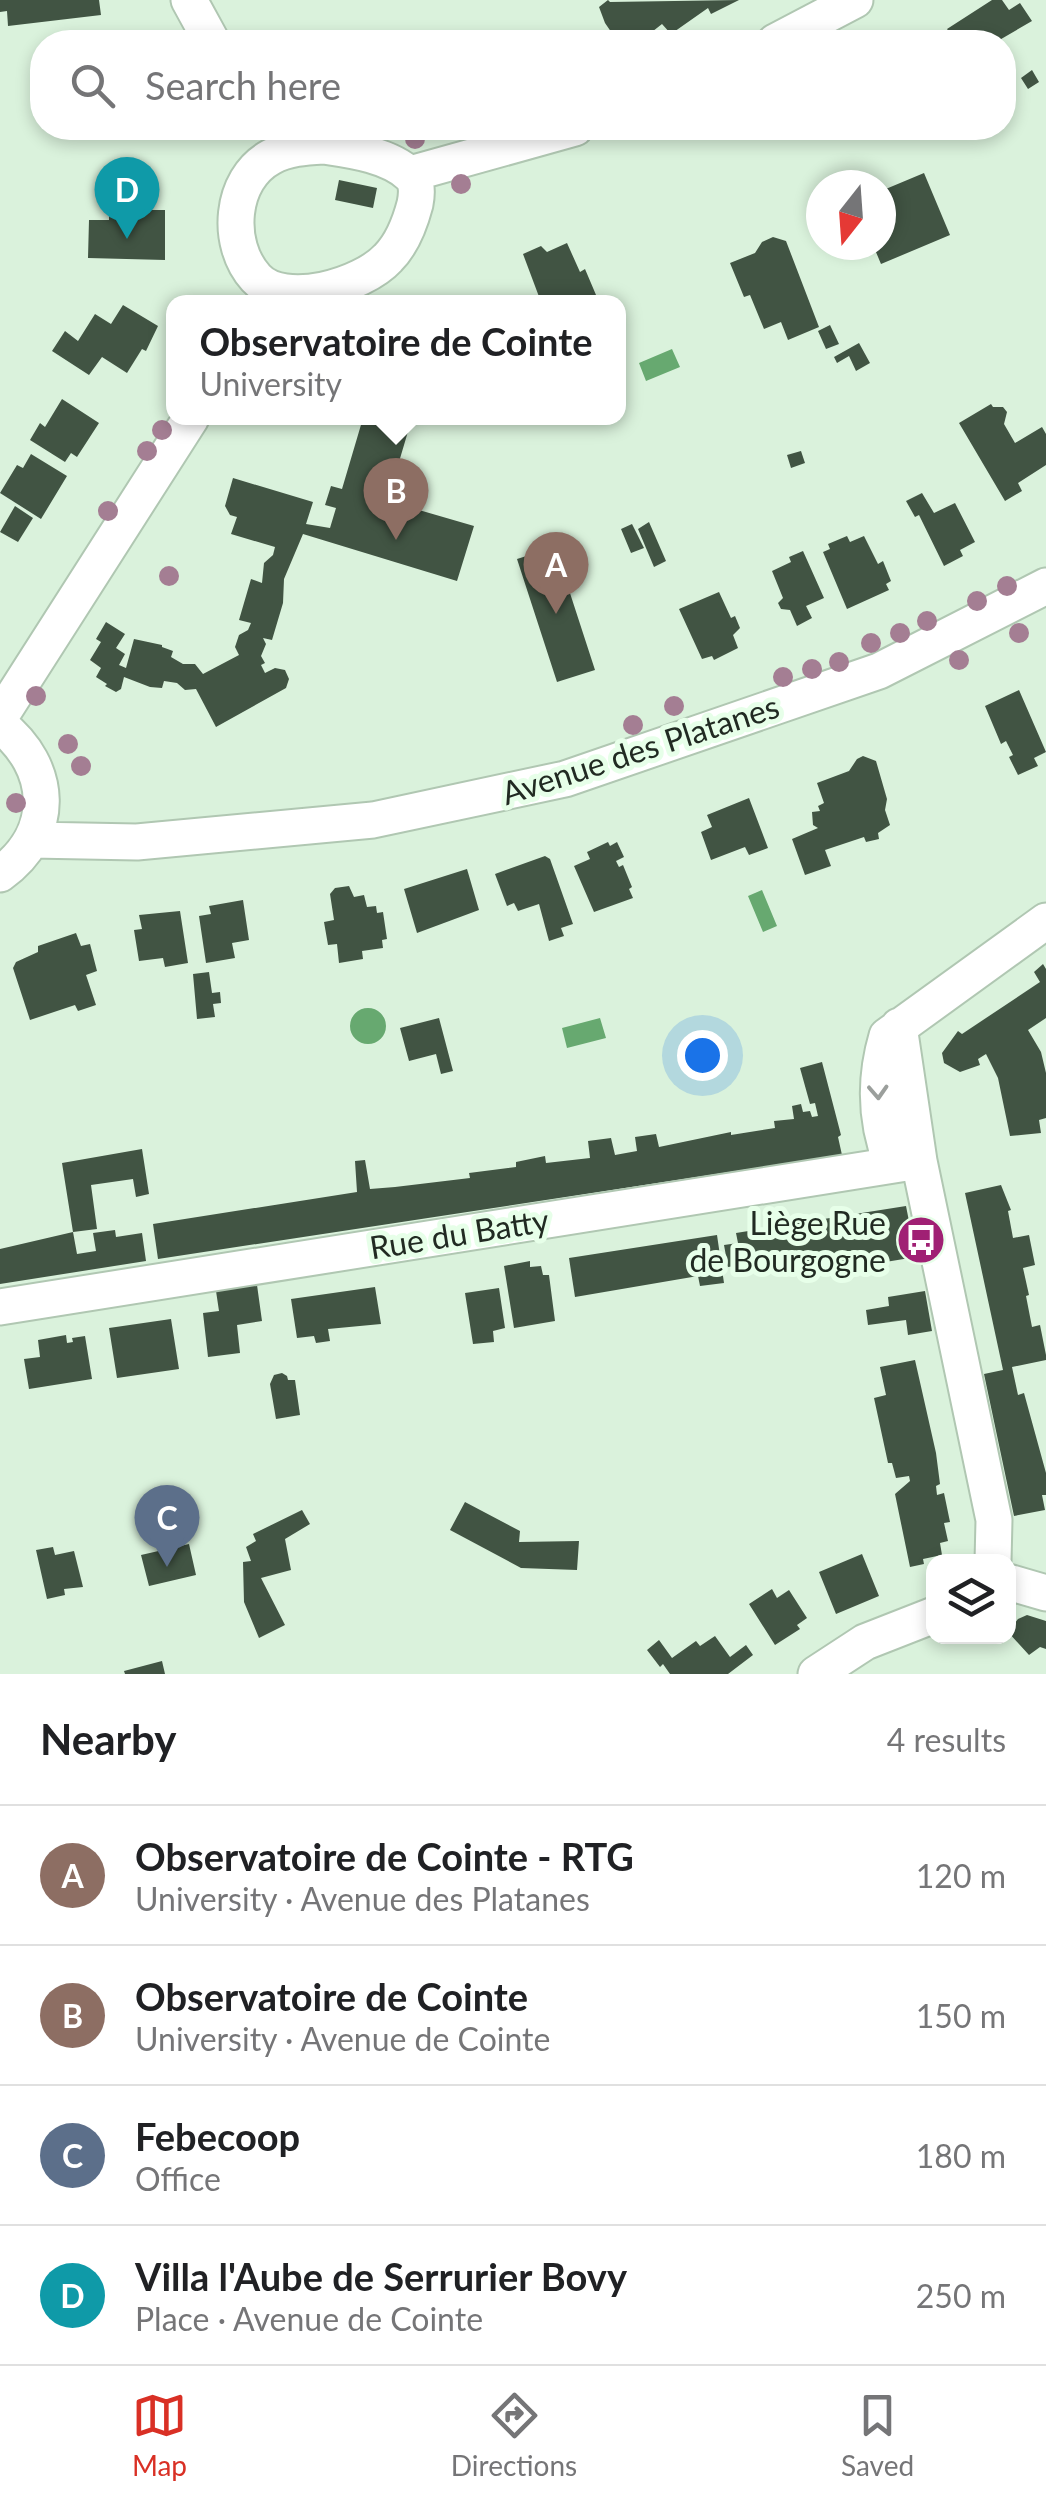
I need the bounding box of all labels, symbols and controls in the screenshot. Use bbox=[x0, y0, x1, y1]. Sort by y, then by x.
search box bbox=[30, 30, 1016, 140]
icon: search bbox=[65, 58, 120, 113]
text: Search here bbox=[145, 62, 341, 108]
pin: D bbox=[94, 156, 160, 239]
north arrow bbox=[806, 170, 896, 260]
popup bbox=[166, 295, 626, 425]
text: Observatoire de Cointe bbox=[199, 318, 593, 364]
text: University bbox=[199, 364, 342, 403]
pin: B bbox=[364, 458, 428, 540]
pin: A bbox=[524, 532, 588, 614]
street label: Avenue des Platanes bbox=[496, 686, 784, 812]
your location bbox=[677, 1030, 728, 1081]
one-way arrow bbox=[867, 1085, 888, 1101]
street label: Rue du Batty bbox=[367, 1200, 552, 1266]
place label: Liège Rue de Bourgogne bbox=[689, 1203, 886, 1279]
bus stop icon: Liège Rue de Bourgogne bbox=[895, 1214, 947, 1266]
pin: C bbox=[134, 1484, 200, 1567]
map controls bbox=[926, 1554, 1016, 1644]
button: layers bbox=[926, 1554, 1016, 1644]
text: Nearby bbox=[40, 1714, 177, 1764]
text: 4 results bbox=[887, 1720, 1006, 1759]
text: Observatoire de Cointe - RTG bbox=[135, 1833, 634, 1879]
text: A bbox=[61, 1856, 84, 1895]
text: 120 m bbox=[916, 1856, 1006, 1895]
text: University · Avenue des Platanes bbox=[135, 1879, 590, 1918]
text: Observatoire de Cointe bbox=[135, 1973, 528, 2019]
text: B bbox=[62, 1996, 83, 2035]
text: 150 m bbox=[916, 1996, 1006, 2035]
text: University · Avenue de Cointe bbox=[135, 2019, 550, 2058]
text: Febecoop bbox=[135, 2113, 300, 2159]
text: C bbox=[62, 2136, 83, 2175]
text: 180 m bbox=[916, 2136, 1006, 2175]
text: Office bbox=[135, 2159, 221, 2198]
text: Villa l'Aube de Serrurier Bovy bbox=[135, 2253, 627, 2299]
text: D bbox=[60, 2276, 85, 2315]
text: 250 m bbox=[916, 2276, 1006, 2315]
text: Place · Avenue de Cointe bbox=[135, 2299, 483, 2338]
tab: Map bbox=[132, 2388, 187, 2482]
tab: Directions bbox=[451, 2388, 577, 2482]
tab: Saved bbox=[841, 2388, 914, 2482]

